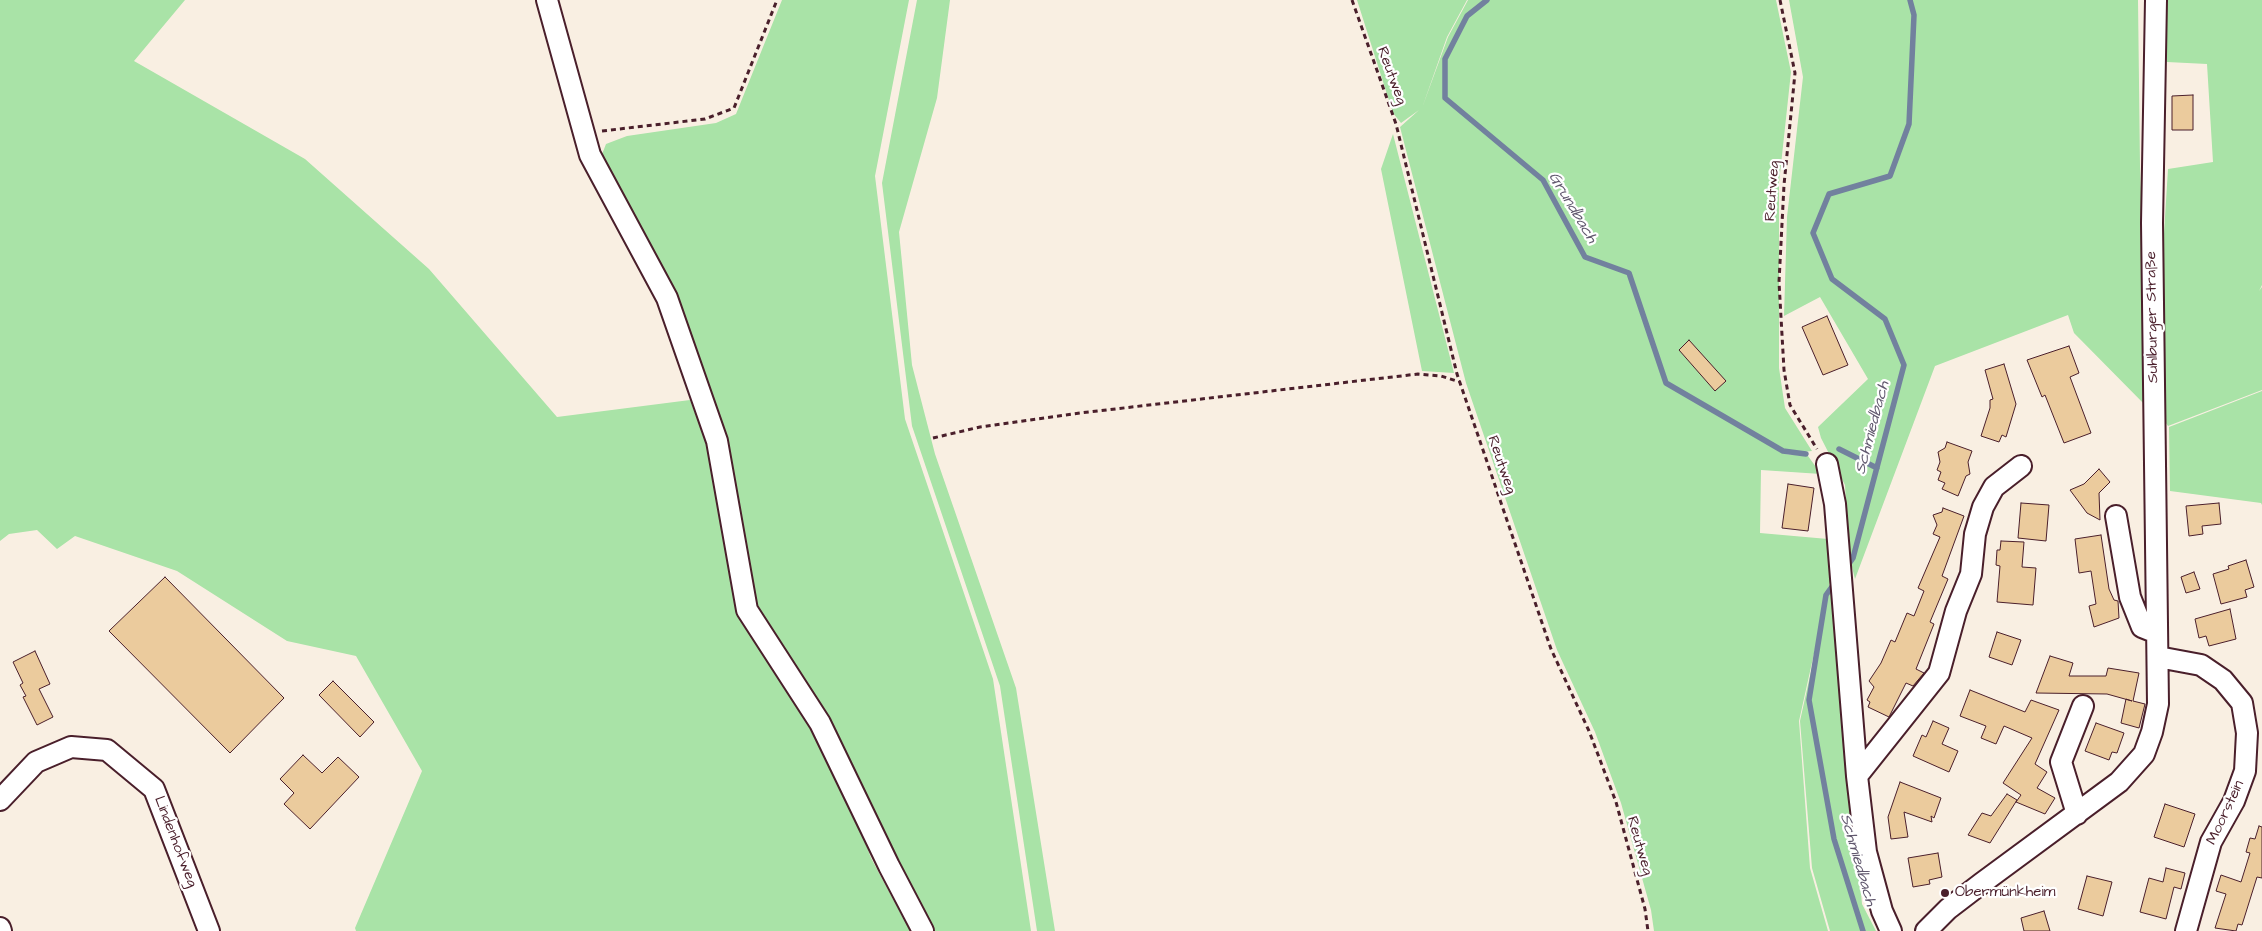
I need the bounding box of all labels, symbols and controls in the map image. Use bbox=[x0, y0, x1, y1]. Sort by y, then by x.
street label: Reutweg bbox=[1372, 45, 1410, 107]
street label: Reutweg bbox=[1762, 160, 1784, 222]
water label: Grundbach bbox=[1543, 169, 1601, 247]
street label: Suhlburger Straße bbox=[2143, 251, 2163, 383]
water label: Schmiedbach bbox=[1851, 380, 1895, 476]
street label: Reutweg bbox=[1483, 433, 1519, 497]
street label: Moorstein bbox=[2203, 778, 2249, 848]
street label: Lindenhofweg bbox=[149, 794, 201, 890]
water label: Schmiedbach bbox=[1835, 812, 1879, 908]
street label: Reutweg bbox=[1622, 814, 1656, 878]
place label: Obermünkheim bbox=[1955, 884, 2055, 902]
marker: Obermünkheim bbox=[1939, 887, 1951, 899]

